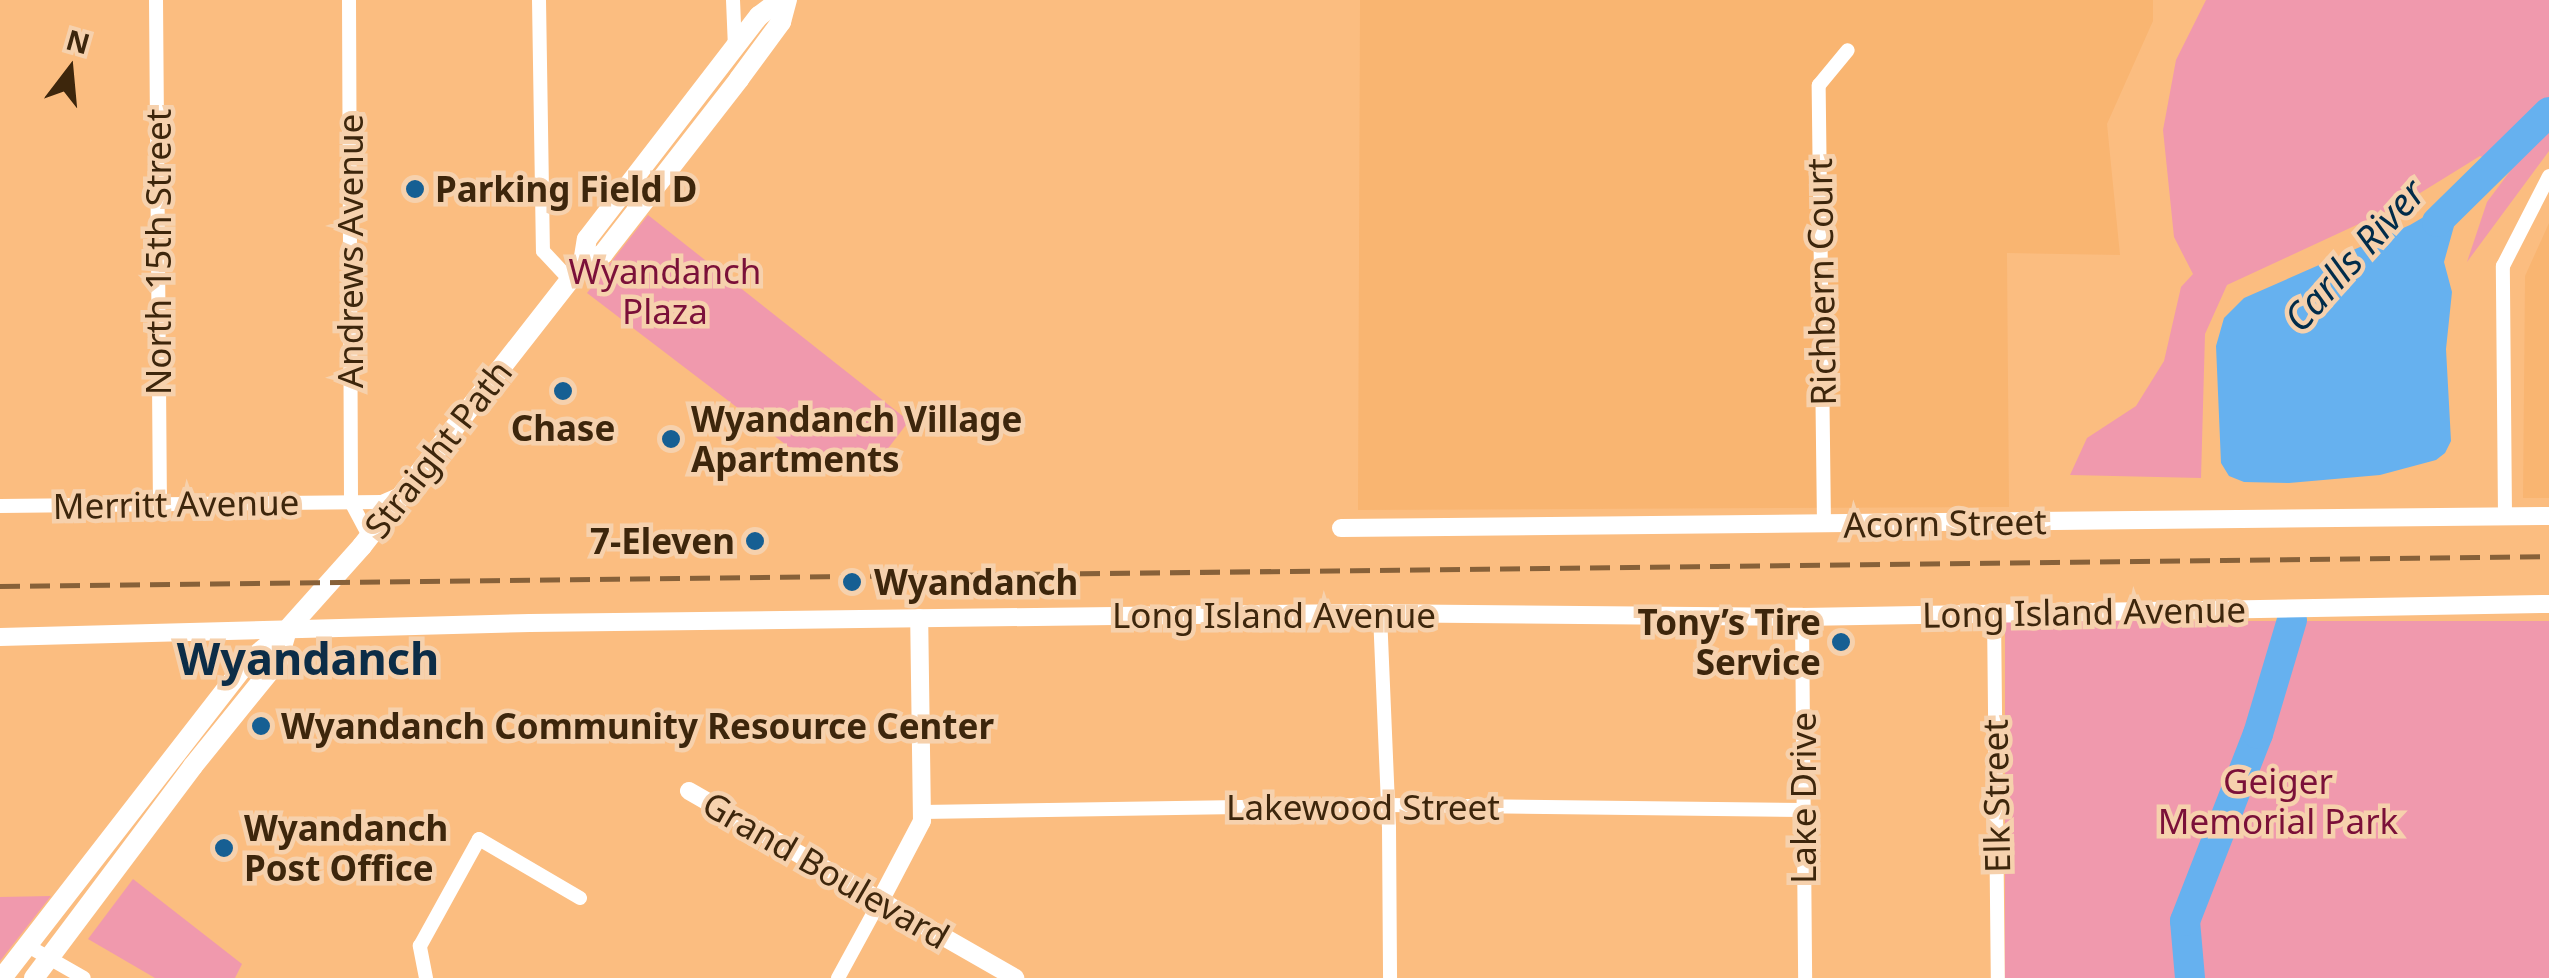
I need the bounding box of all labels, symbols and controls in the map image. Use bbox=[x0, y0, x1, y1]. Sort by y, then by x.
north arrow bbox=[20, 20, 120, 120]
text: N bbox=[62, 20, 94, 63]
street label: North 15th Street bbox=[137, 109, 179, 395]
street label: Andrews Avenue bbox=[329, 114, 371, 388]
street label: Richbern Court bbox=[1798, 158, 1844, 406]
place label: Parking Field D bbox=[435, 168, 697, 210]
water label: Carlls River bbox=[2274, 170, 2434, 340]
marker: Parking Field D bbox=[404, 178, 426, 200]
park label: Wyandanch Plaza bbox=[569, 250, 761, 332]
street label: Straight Path bbox=[356, 352, 520, 546]
marker: Chase bbox=[552, 380, 574, 402]
place label: Wyandanch Village Apartments bbox=[691, 398, 1022, 480]
place label: Chase bbox=[511, 407, 615, 449]
marker: Wyandanch Village Apartments bbox=[660, 428, 682, 450]
street label: Merritt Avenue bbox=[52, 481, 300, 527]
street label: Acorn Street bbox=[1843, 500, 2047, 546]
place label: 7-Eleven bbox=[590, 520, 735, 562]
marker: 7-Eleven bbox=[744, 530, 766, 552]
place label: Wyandanch bbox=[874, 561, 1078, 603]
marker: Wyandanch bbox=[839, 569, 865, 595]
street label: Long Island Avenue bbox=[1922, 588, 2246, 636]
street label: Long Island Avenue bbox=[1112, 594, 1436, 636]
place label: Tony’s Tire Service bbox=[1638, 601, 1821, 683]
district label: Wyandanch bbox=[177, 631, 439, 685]
marker: Tony’s Tire Service bbox=[1830, 631, 1852, 653]
place label: Wyandanch Community Resource Center bbox=[281, 705, 994, 747]
street label: Lake Drive bbox=[1782, 712, 1824, 884]
marker: Wyandanch Community Resource Center bbox=[250, 715, 272, 737]
street label: Elk Street bbox=[1974, 719, 2018, 873]
park label: Geiger Memorial Park bbox=[2158, 760, 2398, 842]
street label: Grand Boulevard bbox=[695, 782, 957, 958]
street label: Lakewood Street bbox=[1226, 786, 1500, 828]
place label: Wyandanch Post Office bbox=[244, 807, 448, 889]
marker: Wyandanch Post Office bbox=[213, 837, 235, 859]

